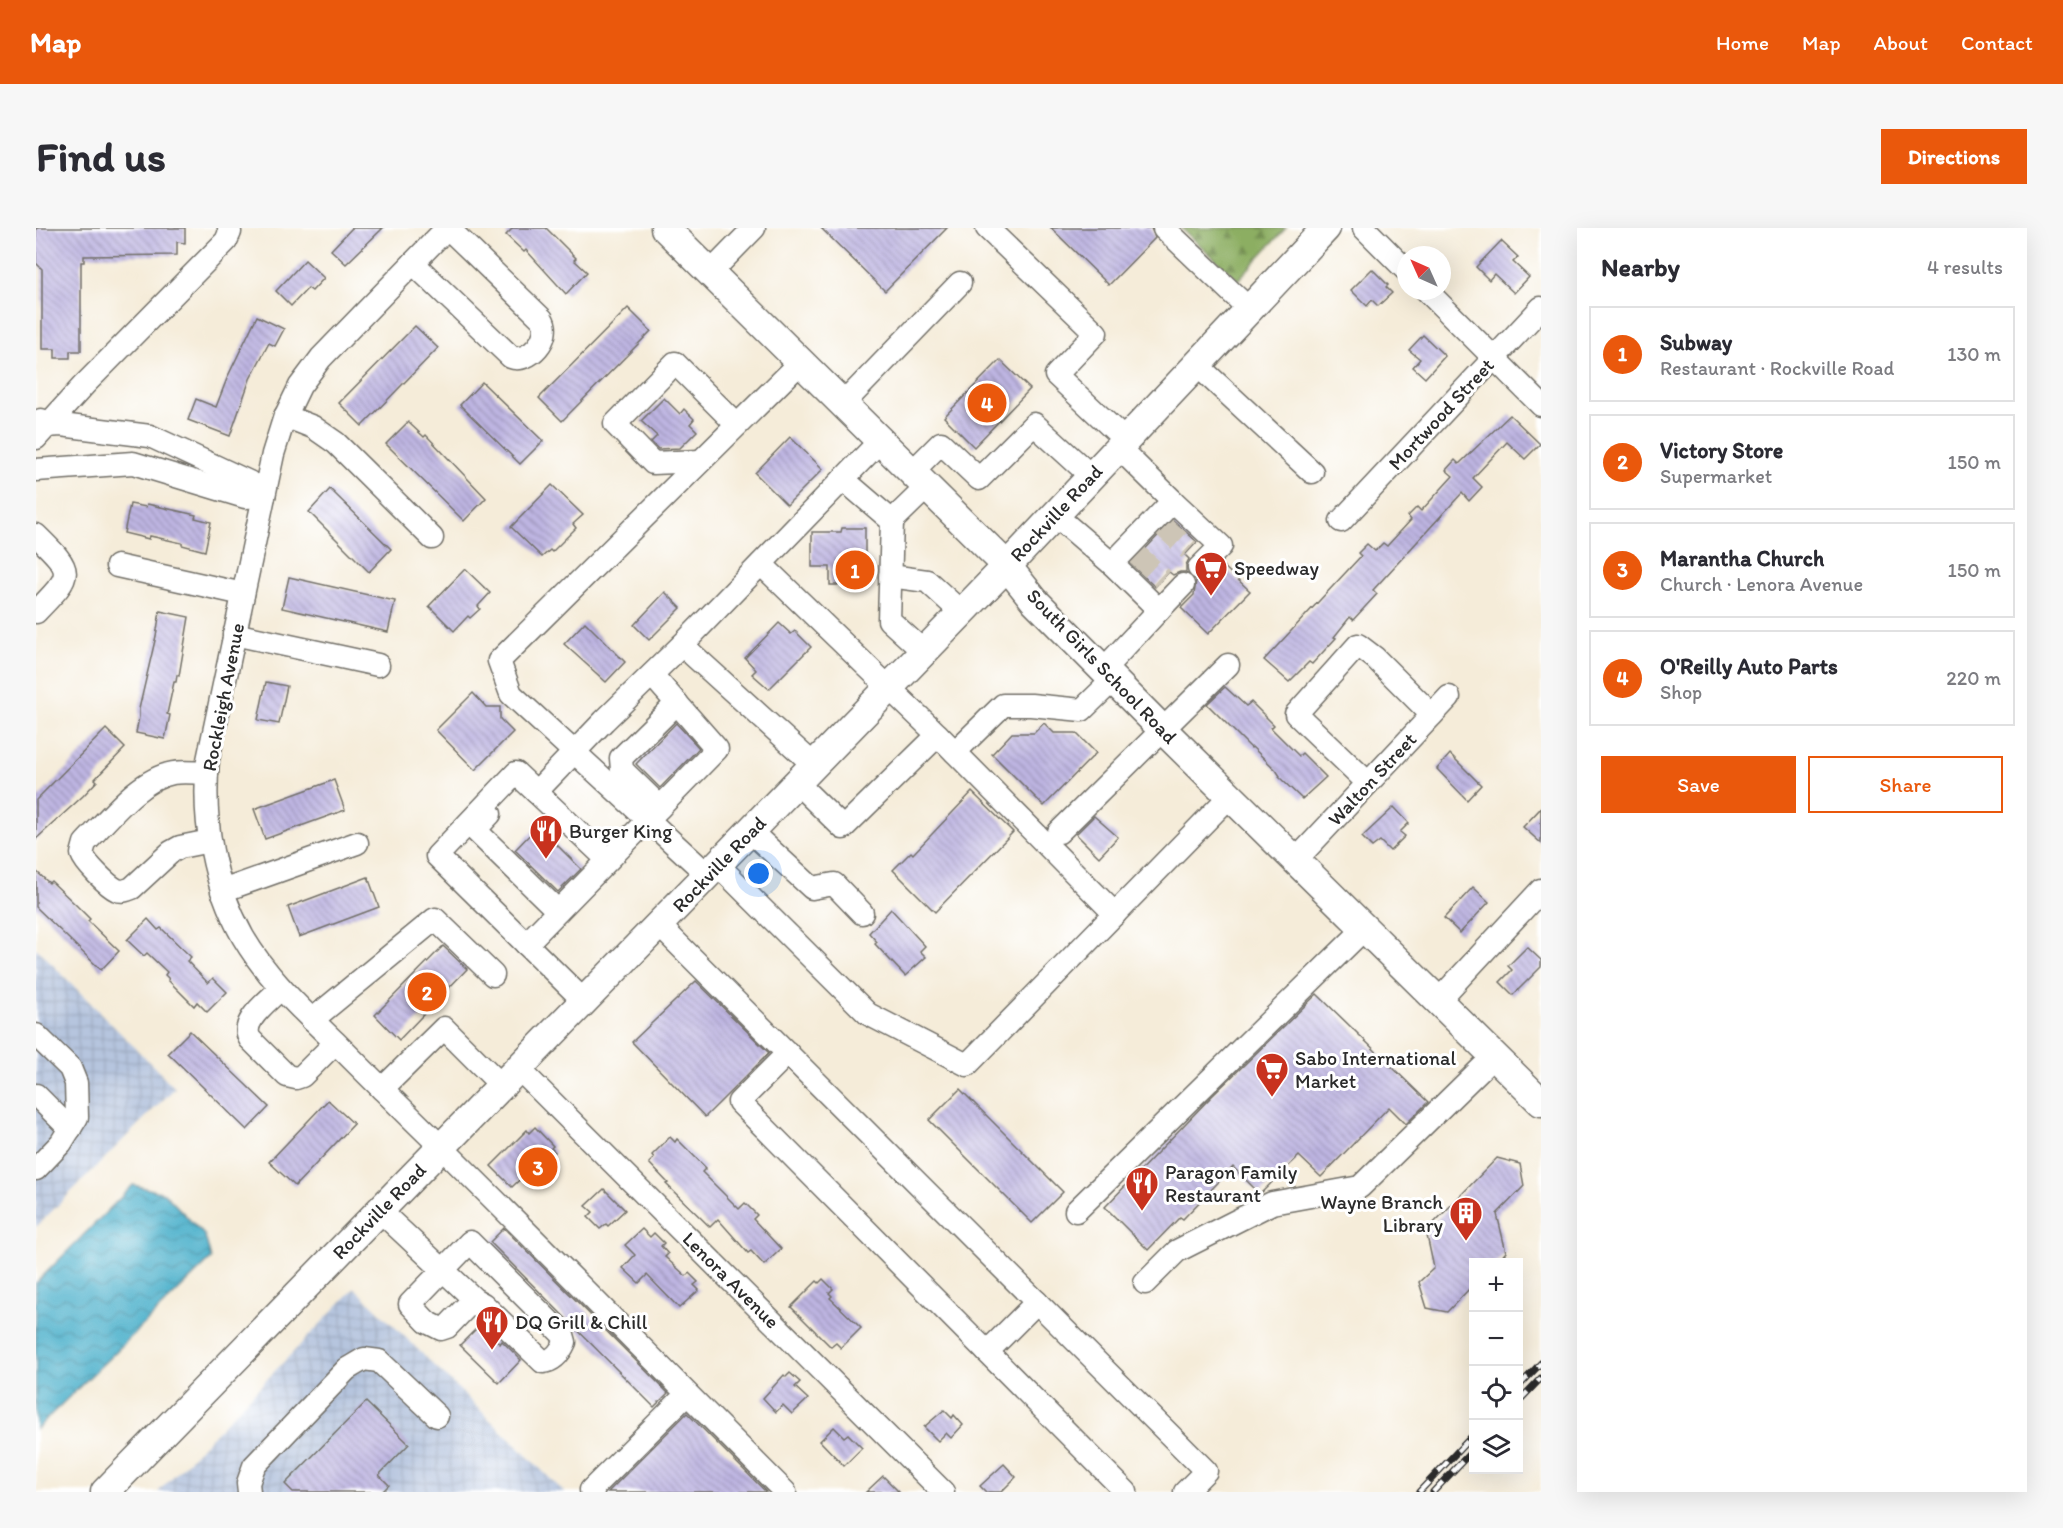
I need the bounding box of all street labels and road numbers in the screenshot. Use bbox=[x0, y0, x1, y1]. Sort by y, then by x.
street label: Mortwood Street bbox=[1383, 353, 1499, 475]
street label: Rockville Road bbox=[1005, 459, 1107, 567]
street label: South Girls School Road bbox=[1022, 584, 1182, 749]
street label: Rockleigh Avenue bbox=[197, 621, 249, 773]
street label: Walton Street bbox=[1323, 727, 1421, 831]
street label: Rockville Road bbox=[667, 811, 771, 917]
street label: Rockville Road bbox=[327, 1158, 431, 1264]
street label: Lenora Avenue bbox=[678, 1227, 784, 1333]

